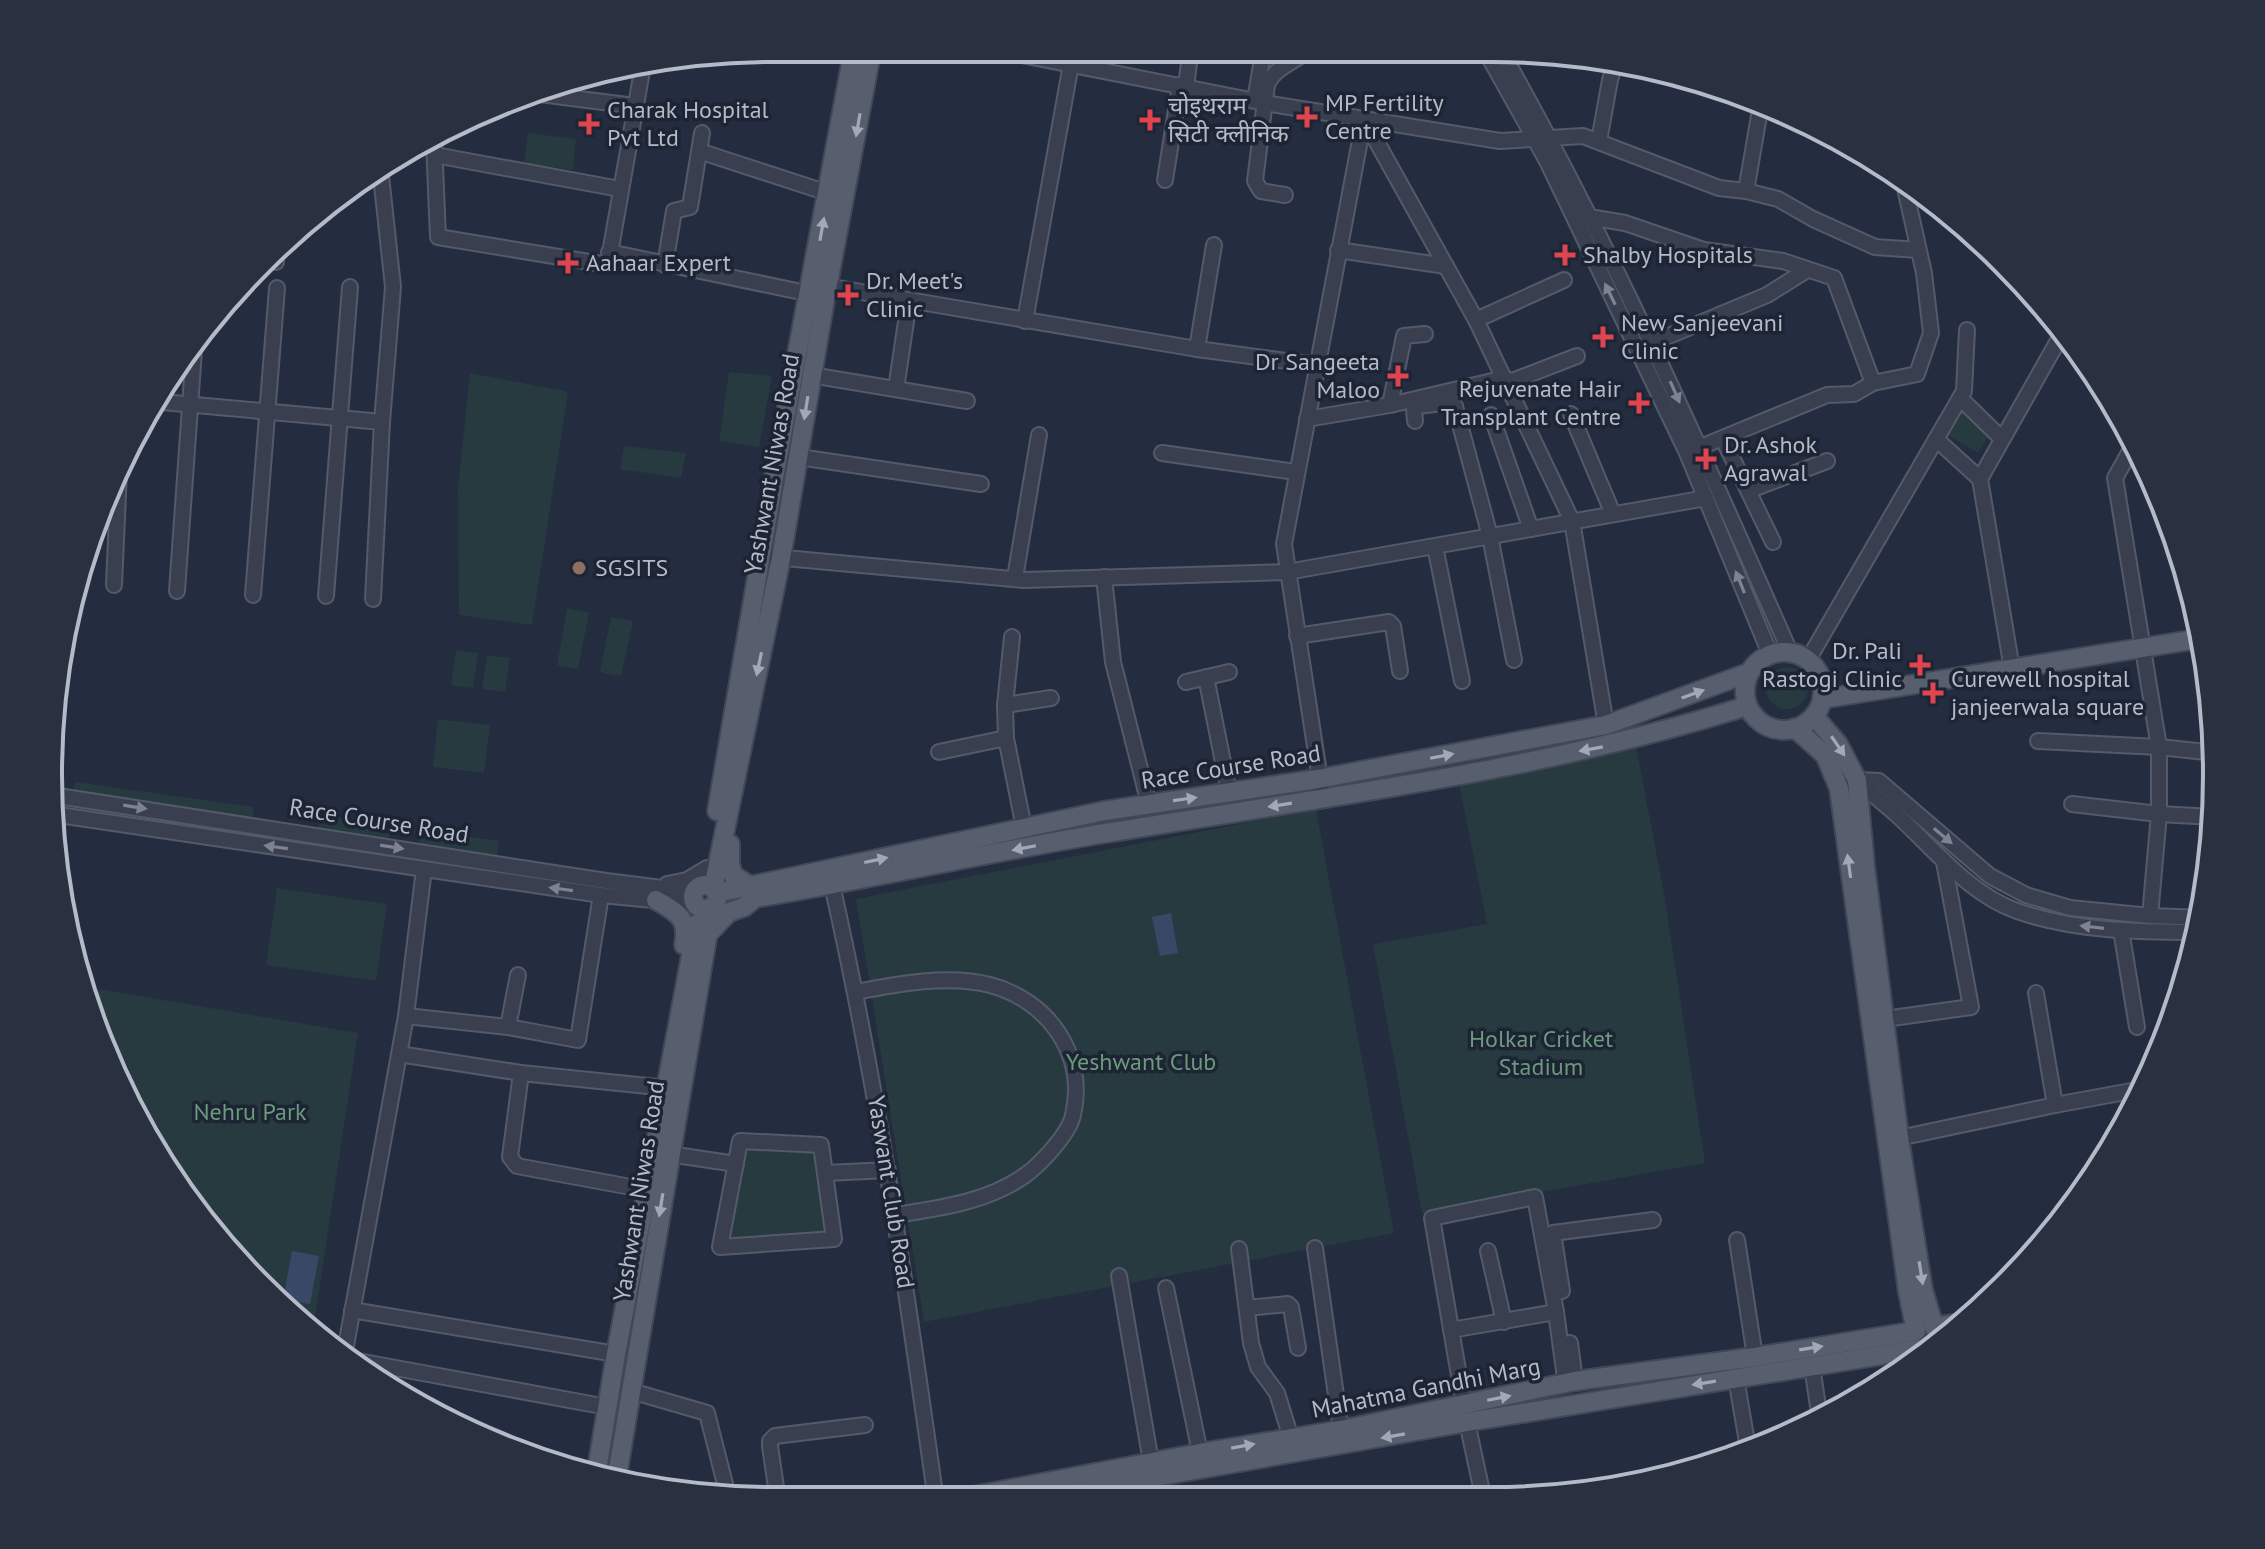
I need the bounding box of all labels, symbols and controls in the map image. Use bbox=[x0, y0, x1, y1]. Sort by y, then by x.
place label: MP Fertility Centre bbox=[1325, 87, 1444, 146]
place label: चोइथराम सिटी क्लीनिक bbox=[1168, 90, 1289, 149]
place label: Charak Hospital Pvt Ltd bbox=[607, 94, 769, 153]
marker: MP Fertility Centre bbox=[1296, 106, 1318, 128]
marker: चोइथराम सिटी क्लीनिक bbox=[1139, 109, 1161, 131]
marker: Charak Hospital Pvt Ltd bbox=[578, 113, 600, 135]
one-way arrow bbox=[852, 113, 864, 138]
one-way arrow bbox=[816, 217, 828, 242]
place label: Shalby Hospitals bbox=[1583, 239, 1753, 270]
marker: Shalby Hospitals bbox=[1554, 244, 1576, 266]
place label: Aahaar Expert bbox=[586, 247, 731, 278]
marker: Aahaar Expert bbox=[557, 252, 579, 274]
place label: Dr. Meet's Clinic bbox=[866, 265, 963, 324]
one-way arrow bbox=[1603, 282, 1617, 305]
marker: Dr. Meet's Clinic bbox=[837, 284, 859, 306]
place label: New Sanjeevani Clinic bbox=[1621, 307, 1783, 366]
marker: New Sanjeevani Clinic bbox=[1592, 326, 1614, 348]
place label: Dr Sangeeta Maloo bbox=[1255, 346, 1380, 405]
street label: Yashwant Niwas Road bbox=[737, 351, 806, 577]
marker: Dr Sangeeta Maloo bbox=[1387, 365, 1409, 387]
place label: Rejuvenate Hair Transplant Centre bbox=[1441, 373, 1621, 432]
one-way arrow bbox=[1669, 381, 1682, 404]
marker: Rejuvenate Hair Transplant Centre bbox=[1628, 392, 1650, 414]
one-way arrow bbox=[799, 396, 812, 421]
place label: Dr. Ashok Agrawal bbox=[1724, 429, 1817, 488]
marker: Dr. Ashok Agrawal bbox=[1695, 448, 1717, 470]
place label: SGSITS bbox=[595, 552, 668, 583]
marker: SGSITS bbox=[570, 559, 588, 577]
one-way arrow bbox=[1734, 570, 1747, 593]
place label: Dr. Pali Rastogi Clinic bbox=[1762, 635, 1902, 694]
one-way arrow bbox=[753, 651, 765, 676]
marker: Dr. Pali Rastogi Clinic bbox=[1909, 654, 1931, 676]
place label: Curewell hospital janjeerwala square bbox=[1951, 663, 2144, 722]
marker: Curewell hospital janjeerwala square bbox=[1922, 682, 1944, 704]
one-way arrow bbox=[1682, 687, 1706, 699]
one-way arrow bbox=[1830, 736, 1845, 757]
street label: Race Course Road bbox=[1139, 737, 1323, 796]
one-way arrow bbox=[1579, 744, 1604, 756]
one-way arrow bbox=[1430, 749, 1455, 761]
street label: Race Course Road bbox=[287, 791, 471, 850]
one-way arrow bbox=[1173, 792, 1198, 805]
one-way arrow bbox=[1268, 800, 1293, 812]
one-way arrow bbox=[123, 802, 148, 814]
one-way arrow bbox=[1933, 827, 1953, 844]
one-way arrow bbox=[264, 840, 289, 853]
one-way arrow bbox=[380, 842, 405, 854]
one-way arrow bbox=[1011, 843, 1036, 855]
one-way arrow bbox=[863, 853, 888, 866]
one-way arrow bbox=[1842, 853, 1855, 878]
one-way arrow bbox=[549, 882, 574, 895]
one-way arrow bbox=[2080, 920, 2105, 933]
park label: Holkar Cricket Stadium bbox=[1469, 1023, 1613, 1082]
park label: Yeshwant Club bbox=[1066, 1046, 1216, 1077]
street label: Yashwant Niwas Road bbox=[606, 1078, 671, 1304]
street label: Yaswant Club Road bbox=[861, 1093, 922, 1291]
park label: Nehru Park bbox=[193, 1096, 307, 1127]
one-way arrow bbox=[654, 1193, 666, 1218]
one-way arrow bbox=[1915, 1261, 1927, 1286]
one-way arrow bbox=[1799, 1341, 1824, 1354]
street label: Mahatma Gandhi Marg bbox=[1309, 1350, 1543, 1425]
one-way arrow bbox=[1691, 1378, 1716, 1390]
one-way arrow bbox=[1487, 1391, 1512, 1404]
one-way arrow bbox=[1380, 1431, 1405, 1443]
one-way arrow bbox=[1231, 1439, 1256, 1452]

